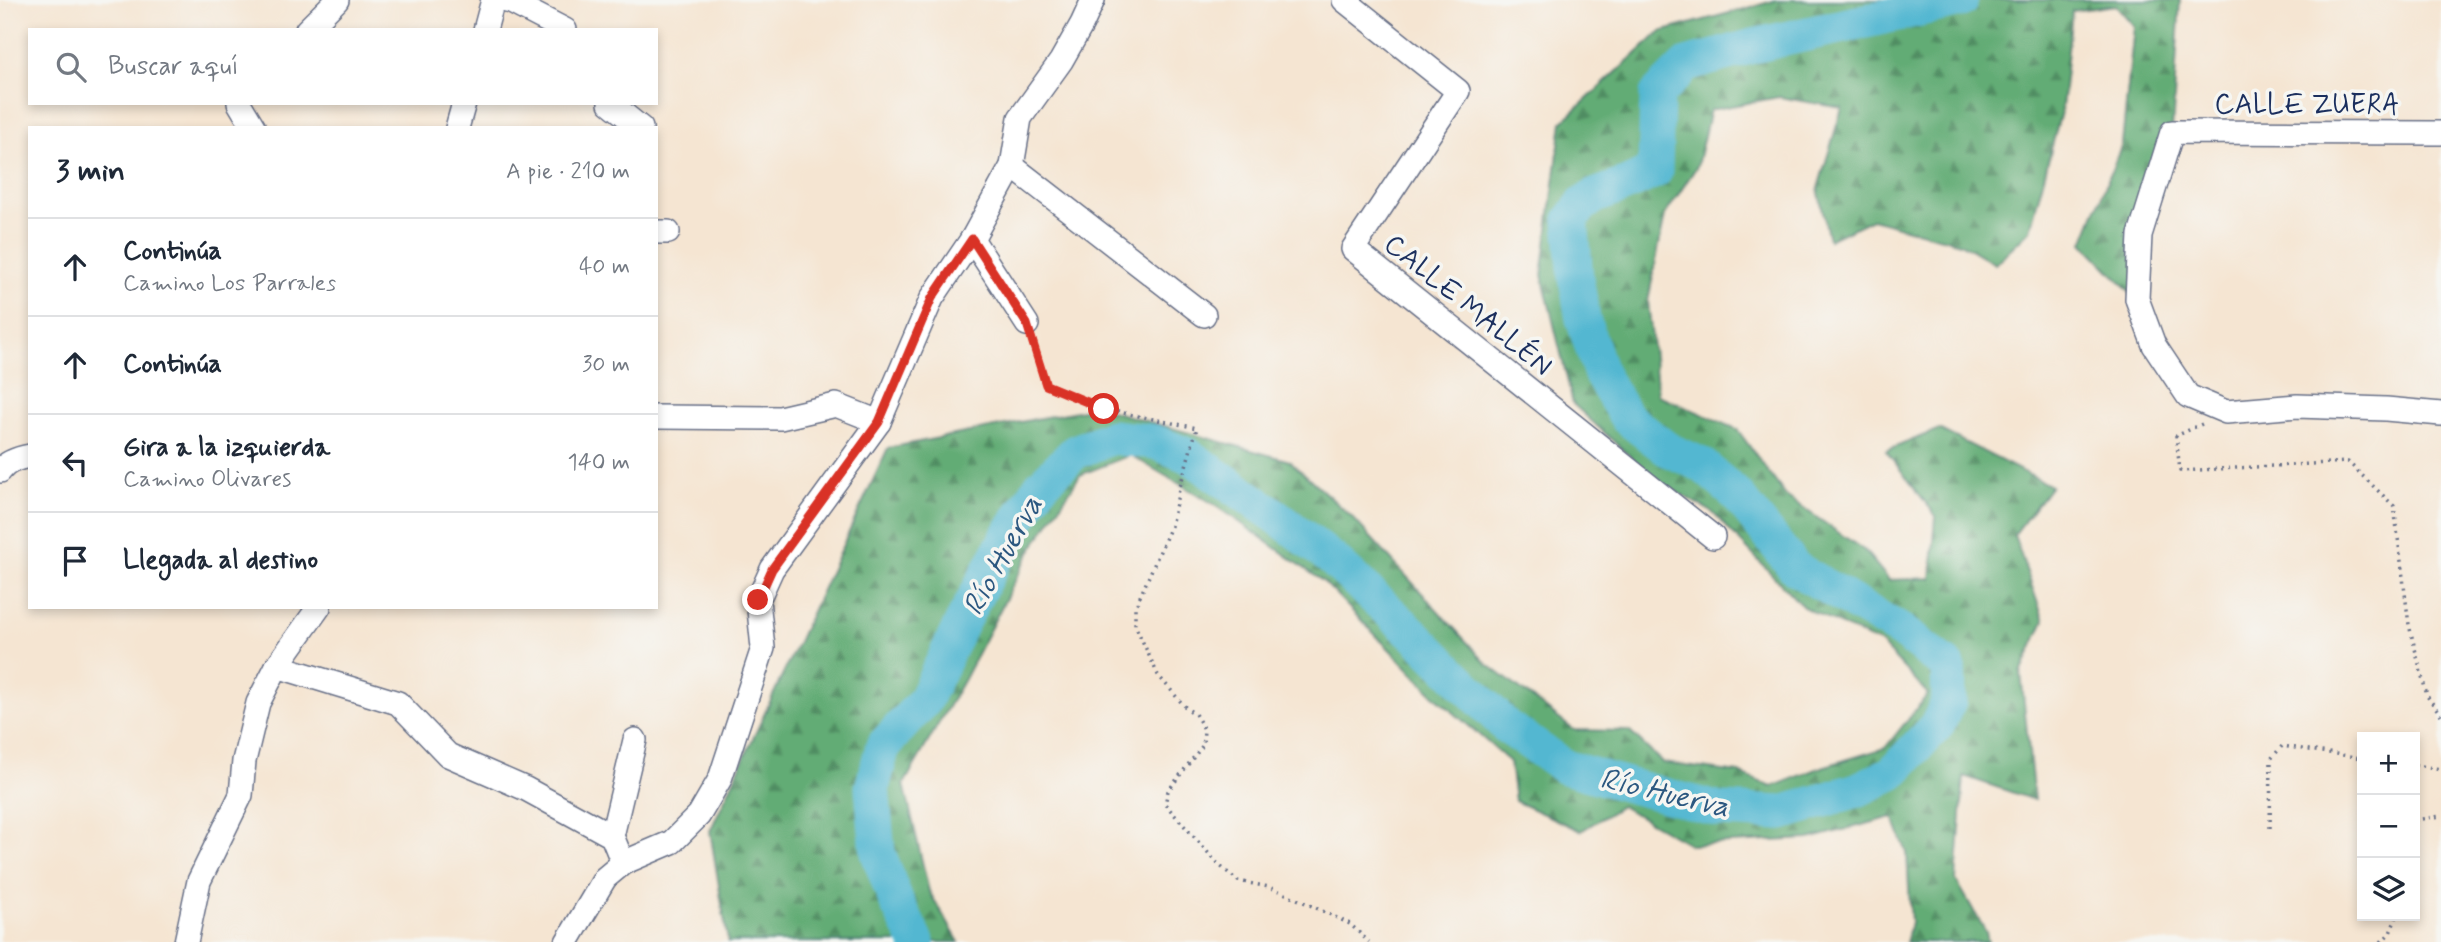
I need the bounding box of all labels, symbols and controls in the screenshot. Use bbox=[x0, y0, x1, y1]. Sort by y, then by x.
search box bbox=[28, 28, 658, 105]
icon: search bbox=[52, 48, 90, 86]
text: Buscar aquí bbox=[108, 50, 239, 84]
street label: CALLE ZUERA bbox=[2215, 87, 2399, 124]
text: 3 min bbox=[56, 152, 125, 191]
text: A pie · 210 m bbox=[506, 157, 630, 187]
street label: CALLE MALLÉN bbox=[1376, 225, 1561, 385]
text: Continúa bbox=[123, 235, 222, 269]
icon: ahead bbox=[56, 248, 94, 286]
text: 40 m bbox=[579, 252, 630, 282]
text: Camino Los Parrales bbox=[123, 269, 336, 299]
icon: ahead bbox=[56, 346, 94, 384]
text: Continúa bbox=[123, 348, 222, 382]
text: 30 m bbox=[582, 350, 630, 380]
route start bbox=[1088, 393, 1119, 424]
text: Gira a la izquierda bbox=[123, 431, 330, 465]
icon: left bbox=[56, 444, 94, 482]
text: 140 m bbox=[567, 448, 630, 478]
text: Camino Olivares bbox=[123, 465, 291, 495]
water label: Río Huerva bbox=[954, 489, 1052, 623]
icon: arrive bbox=[56, 542, 94, 580]
text: Llegada al destino bbox=[123, 544, 318, 578]
route end bbox=[742, 584, 773, 615]
map controls bbox=[2357, 732, 2420, 921]
button: + bbox=[2357, 732, 2420, 795]
water label: Río Huerva bbox=[1596, 760, 1733, 827]
button: − bbox=[2357, 795, 2420, 858]
button: layers bbox=[2357, 858, 2420, 921]

